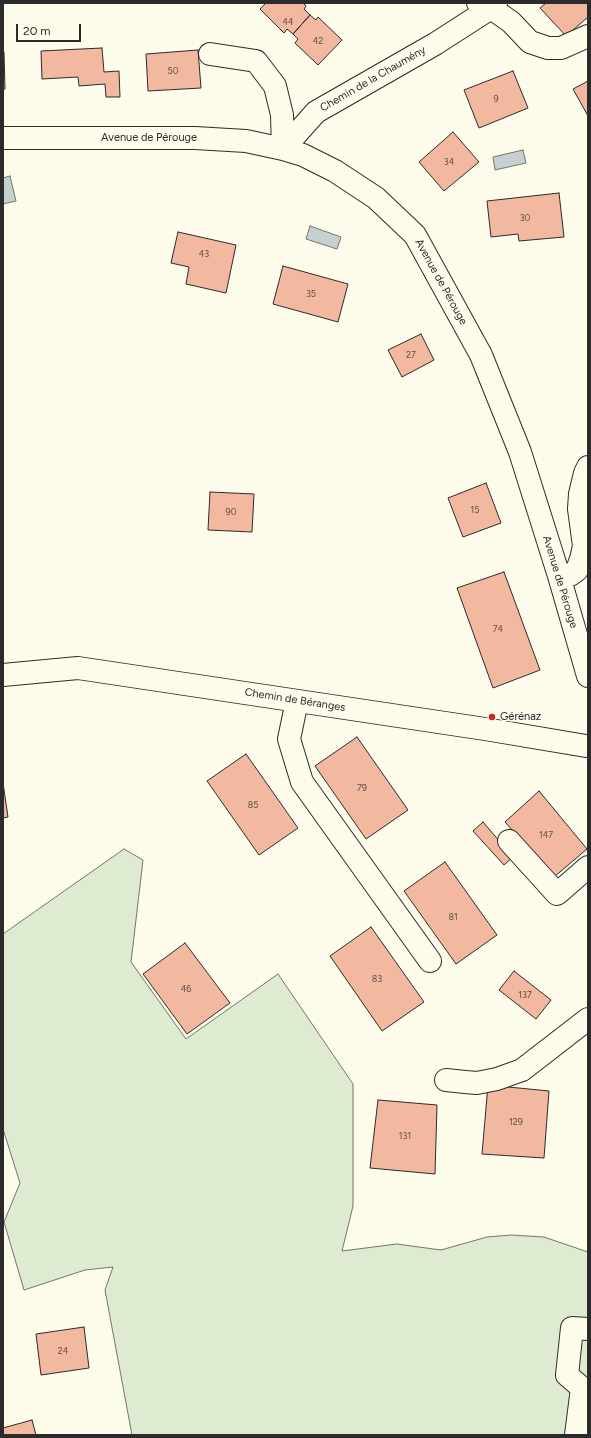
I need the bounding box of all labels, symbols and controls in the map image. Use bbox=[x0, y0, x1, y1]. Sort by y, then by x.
scale bar bbox=[18, 16, 83, 42]
house number: 44 bbox=[282, 17, 294, 27]
text: 20 m bbox=[23, 24, 51, 38]
house number: 42 bbox=[313, 36, 323, 46]
street label: Chemin de la Chaumény bbox=[318, 43, 428, 115]
house number: 50 bbox=[168, 66, 178, 76]
house number: 9 bbox=[493, 94, 499, 104]
street label: Avenue de Pérouge bbox=[101, 131, 197, 145]
house number: 34 bbox=[444, 157, 454, 167]
house number: 30 bbox=[520, 213, 530, 223]
street label: Avenue de Pérouge bbox=[412, 237, 470, 327]
house number: 43 bbox=[199, 249, 209, 259]
house number: 35 bbox=[306, 289, 316, 299]
house number: 27 bbox=[406, 350, 416, 360]
house number: 15 bbox=[471, 505, 479, 515]
house number: 90 bbox=[226, 507, 236, 517]
street label: Avenue de Pérouge bbox=[540, 534, 580, 630]
house number: 74 bbox=[493, 624, 503, 634]
street label: Chemin de Béranges bbox=[244, 686, 346, 714]
place label: Gérénaz bbox=[500, 710, 541, 724]
marker: Gérénaz bbox=[487, 712, 497, 722]
house number: 79 bbox=[357, 783, 367, 793]
house number: 85 bbox=[248, 800, 258, 810]
house number: 147 bbox=[539, 830, 553, 840]
house number: 81 bbox=[448, 912, 458, 922]
house number: 83 bbox=[372, 974, 382, 984]
house number: 46 bbox=[181, 984, 191, 994]
house number: 137 bbox=[518, 990, 532, 1000]
house number: 129 bbox=[509, 1117, 523, 1127]
house number: 131 bbox=[399, 1131, 411, 1141]
house number: 24 bbox=[58, 1346, 68, 1356]

